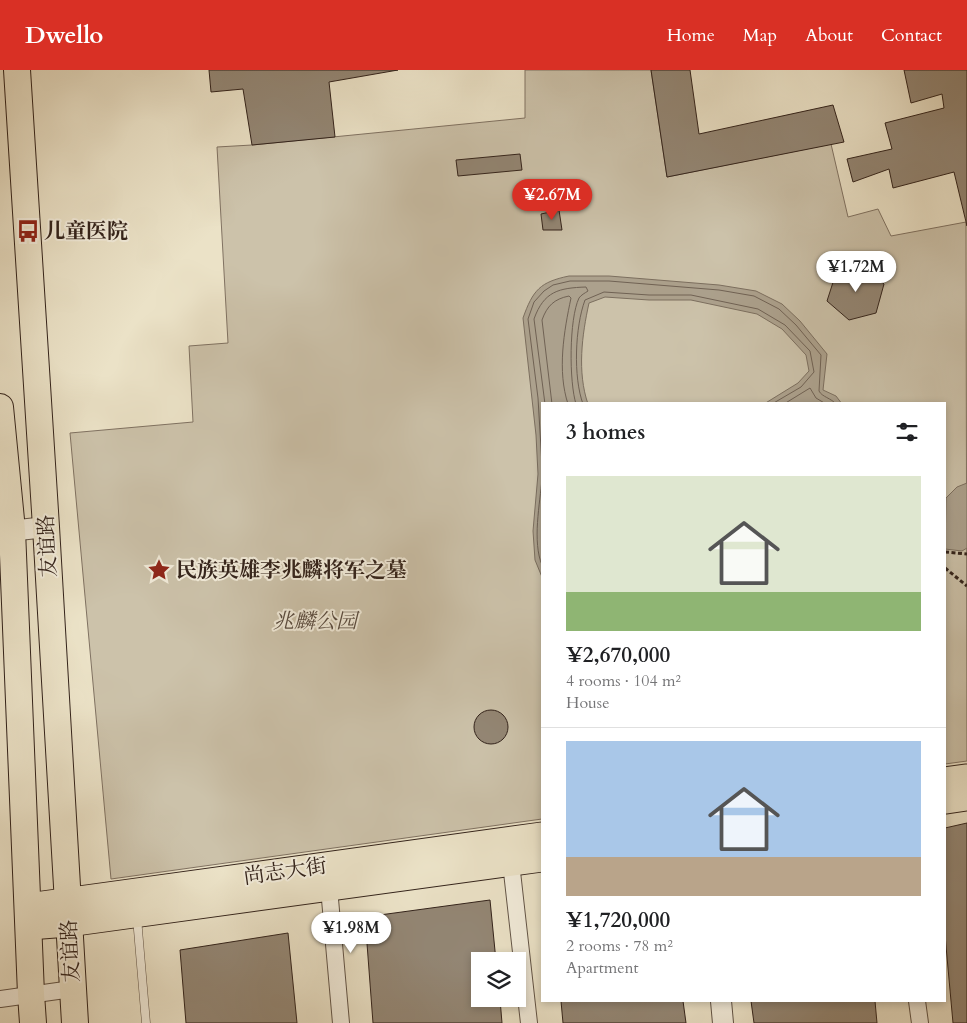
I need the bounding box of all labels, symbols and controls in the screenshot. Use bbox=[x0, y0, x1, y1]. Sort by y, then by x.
text: Dwello bbox=[25, 19, 103, 52]
text: Home bbox=[667, 23, 715, 48]
text: Map bbox=[743, 23, 777, 48]
text: About bbox=[805, 23, 853, 48]
text: Contact bbox=[881, 23, 942, 48]
pin: ¥2.67M bbox=[511, 178, 593, 221]
text: ¥2.67M bbox=[523, 184, 581, 206]
place label: 儿童医院 bbox=[44, 217, 128, 246]
bus stop icon: 儿童医院 bbox=[15, 218, 41, 244]
pin: ¥1.72M bbox=[815, 250, 897, 293]
text: ¥1.72M bbox=[827, 256, 885, 278]
text: 3 homes bbox=[566, 418, 645, 447]
icon: filters bbox=[893, 418, 921, 446]
icon: home bbox=[699, 508, 789, 598]
street label: 友谊路 bbox=[31, 514, 64, 578]
place label: 民族英雄李兆麟将军之墓 bbox=[176, 556, 407, 585]
place icon: 民族英雄李兆麟将军之墓 bbox=[146, 557, 172, 583]
park label: 兆麟公园 bbox=[273, 607, 360, 636]
text: ¥2,670,000 bbox=[566, 641, 670, 670]
text: 4 rooms · 104 m² bbox=[566, 670, 681, 692]
text: House bbox=[566, 692, 609, 714]
icon: home bbox=[699, 774, 789, 864]
street label: 尚志大街 bbox=[241, 851, 329, 892]
text: ¥1,720,000 bbox=[566, 906, 670, 935]
pin: ¥1.98M bbox=[310, 912, 392, 954]
text: ¥1.98M bbox=[322, 917, 380, 939]
street label: 友谊路 bbox=[54, 919, 87, 983]
text: 2 rooms · 78 m² bbox=[566, 935, 673, 957]
map controls bbox=[471, 952, 526, 1007]
button: layers bbox=[471, 952, 526, 1007]
text: Apartment bbox=[566, 957, 639, 979]

